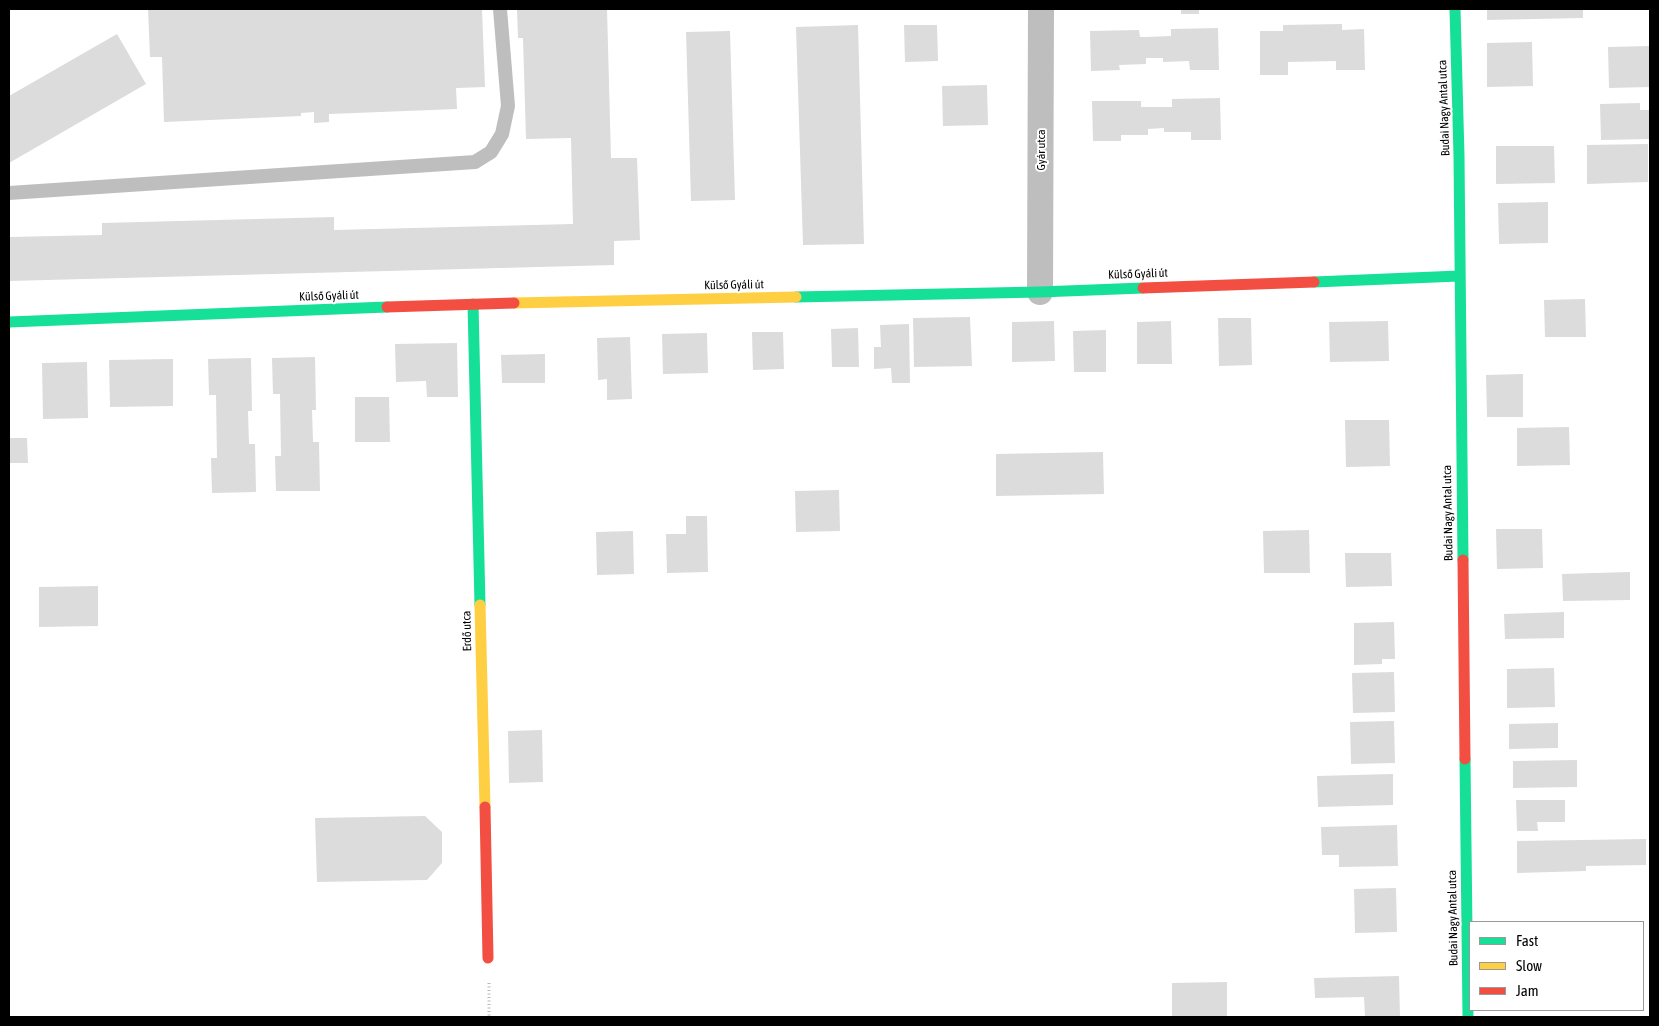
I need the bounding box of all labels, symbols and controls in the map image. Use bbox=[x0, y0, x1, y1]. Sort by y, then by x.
street label: Budai Nagy Antal utca bbox=[1435, 60, 1453, 156]
street label: Gyár utca bbox=[1034, 129, 1048, 171]
street label: Külső Gyáli út bbox=[1108, 266, 1168, 282]
street label: Külső Gyáli út bbox=[704, 277, 764, 293]
street label: Külső Gyáli út bbox=[299, 288, 359, 304]
street label: Budai Nagy Antal utca bbox=[1440, 465, 1456, 561]
street label: Erdő utca bbox=[459, 610, 475, 652]
street label: Budai Nagy Antal utca bbox=[1445, 870, 1461, 966]
legend bbox=[1469, 921, 1644, 1011]
text: Fast bbox=[1516, 932, 1538, 949]
text: Slow bbox=[1516, 957, 1542, 974]
text: Jam bbox=[1516, 982, 1539, 999]

